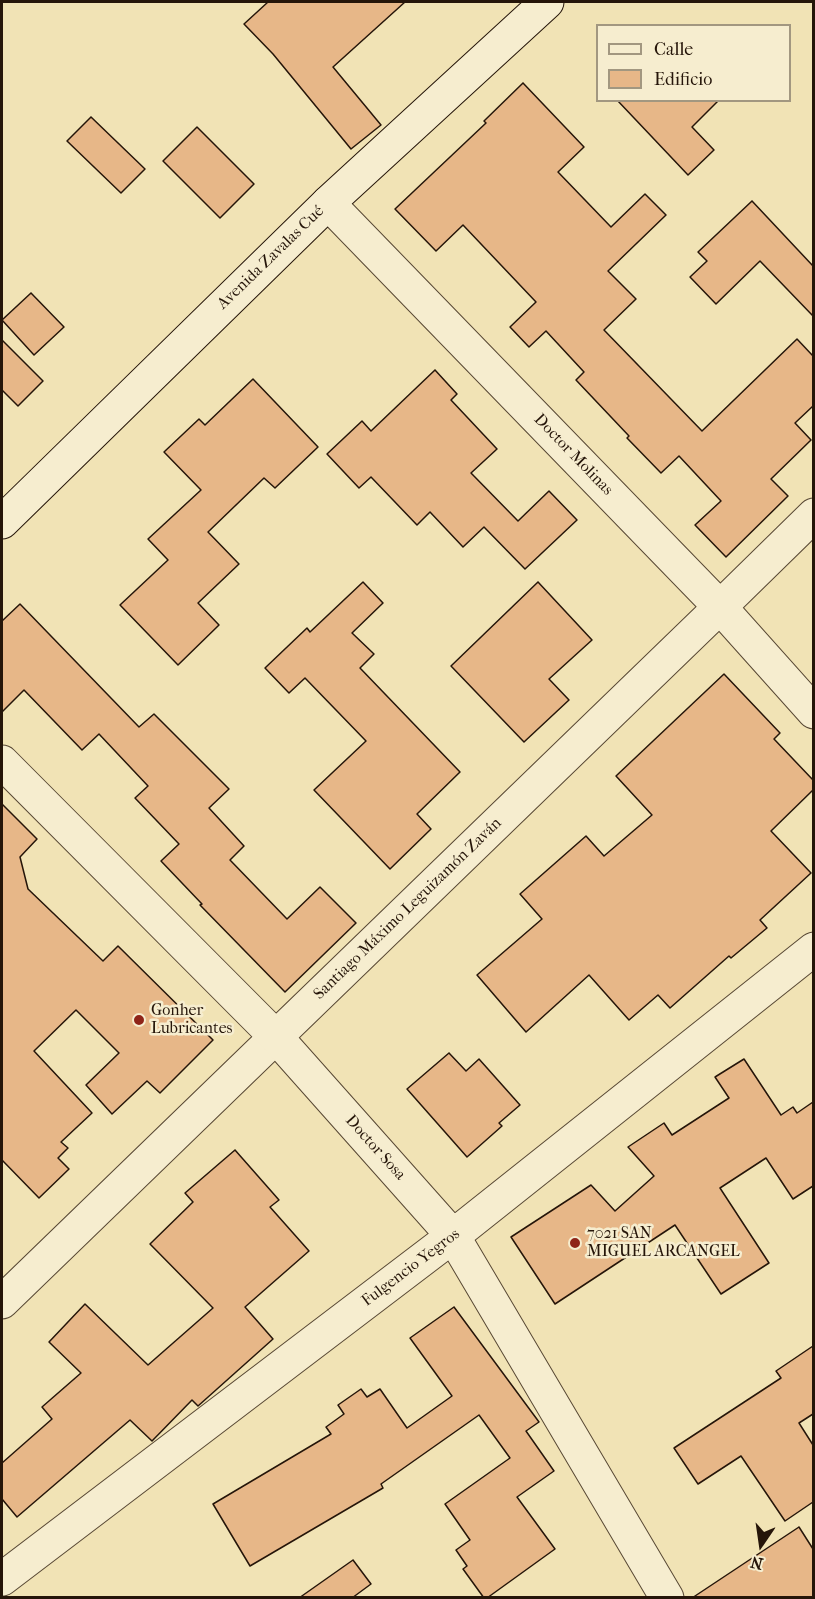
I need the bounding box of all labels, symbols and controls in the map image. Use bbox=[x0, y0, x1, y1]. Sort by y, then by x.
legend bbox=[596, 24, 791, 102]
text: Calle bbox=[654, 39, 693, 60]
text: Edificio bbox=[654, 69, 712, 90]
street label: Avenida Zavalas Cué bbox=[214, 202, 328, 314]
street label: Doctor Molinas bbox=[529, 410, 617, 500]
street label: Santiago Máximo Leguizamón Zaván bbox=[310, 814, 506, 1004]
place label: Gonher Lubricantes bbox=[151, 1001, 232, 1039]
marker: Gonher Lubricantes bbox=[132, 1013, 146, 1027]
street label: Doctor Sosa bbox=[341, 1111, 409, 1185]
place label: 7021 SAN MIGUEL ARCANGEL bbox=[587, 1224, 740, 1262]
street label: Fulgencio Yegros bbox=[358, 1225, 464, 1311]
marker: 7021 SAN MIGUEL ARCANGEL bbox=[568, 1236, 582, 1250]
north arrow bbox=[731, 1515, 791, 1575]
text: N bbox=[749, 1552, 765, 1574]

